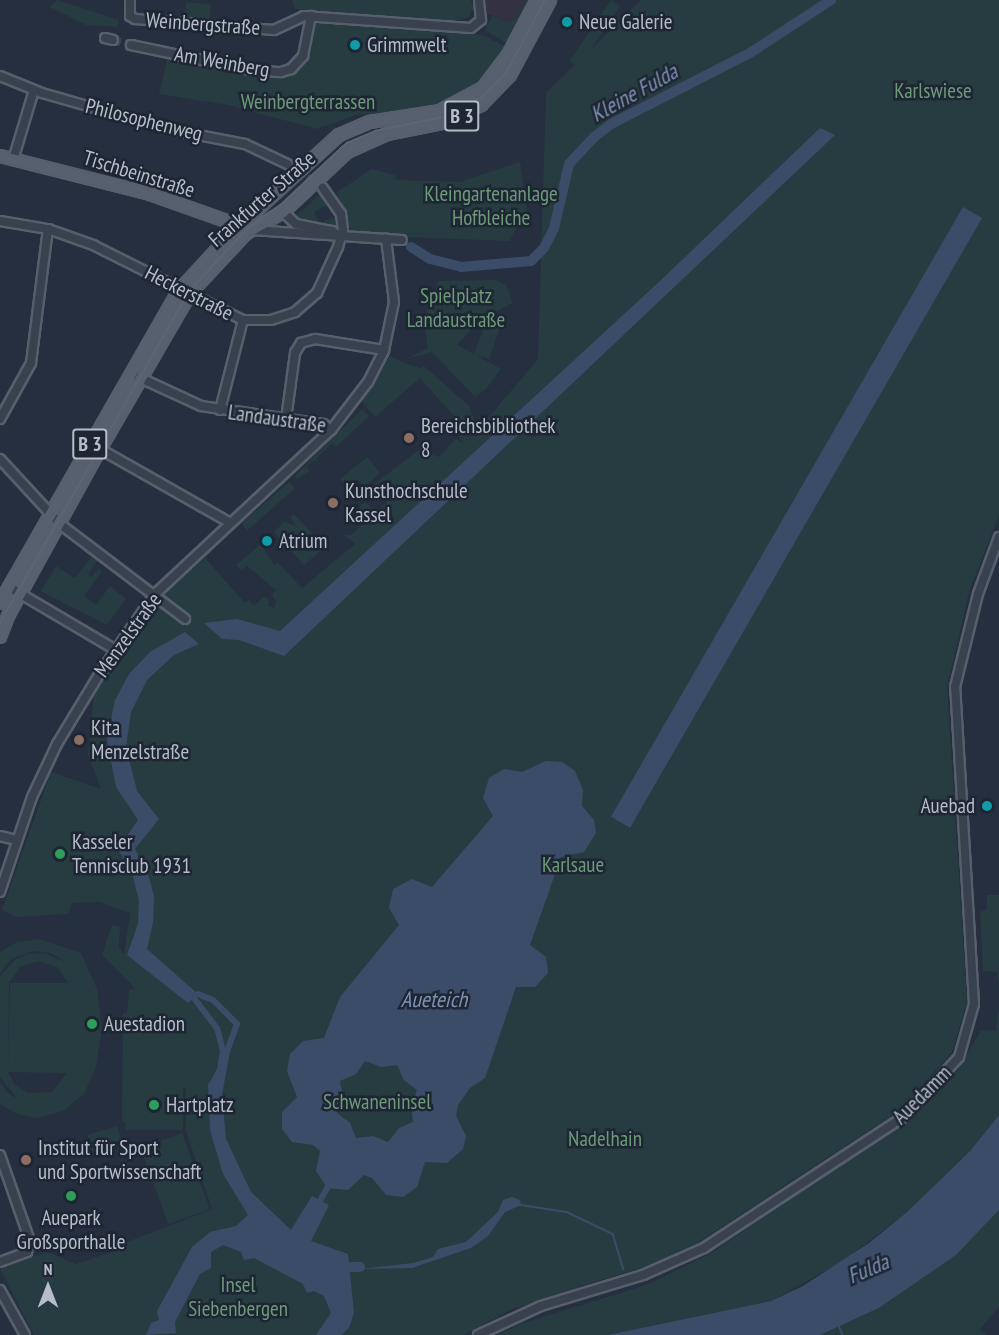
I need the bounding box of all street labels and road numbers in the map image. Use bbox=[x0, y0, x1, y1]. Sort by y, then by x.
street label: Weinbergstraße bbox=[145, 7, 261, 41]
street label: Am Weinberg bbox=[172, 41, 272, 83]
street label: Philosophenweg bbox=[83, 93, 205, 147]
road number: B 3 bbox=[444, 99, 480, 133]
street label: Tischbeinstraße bbox=[80, 145, 198, 203]
street label: Frankfurter Straße bbox=[203, 146, 321, 252]
street label: Heckerstraße bbox=[141, 260, 237, 326]
street label: Landaustraße bbox=[226, 400, 328, 438]
road number: B 3 bbox=[72, 427, 108, 461]
street label: Menzelstraße bbox=[89, 588, 167, 682]
street label: Auedamm bbox=[887, 1060, 957, 1130]

